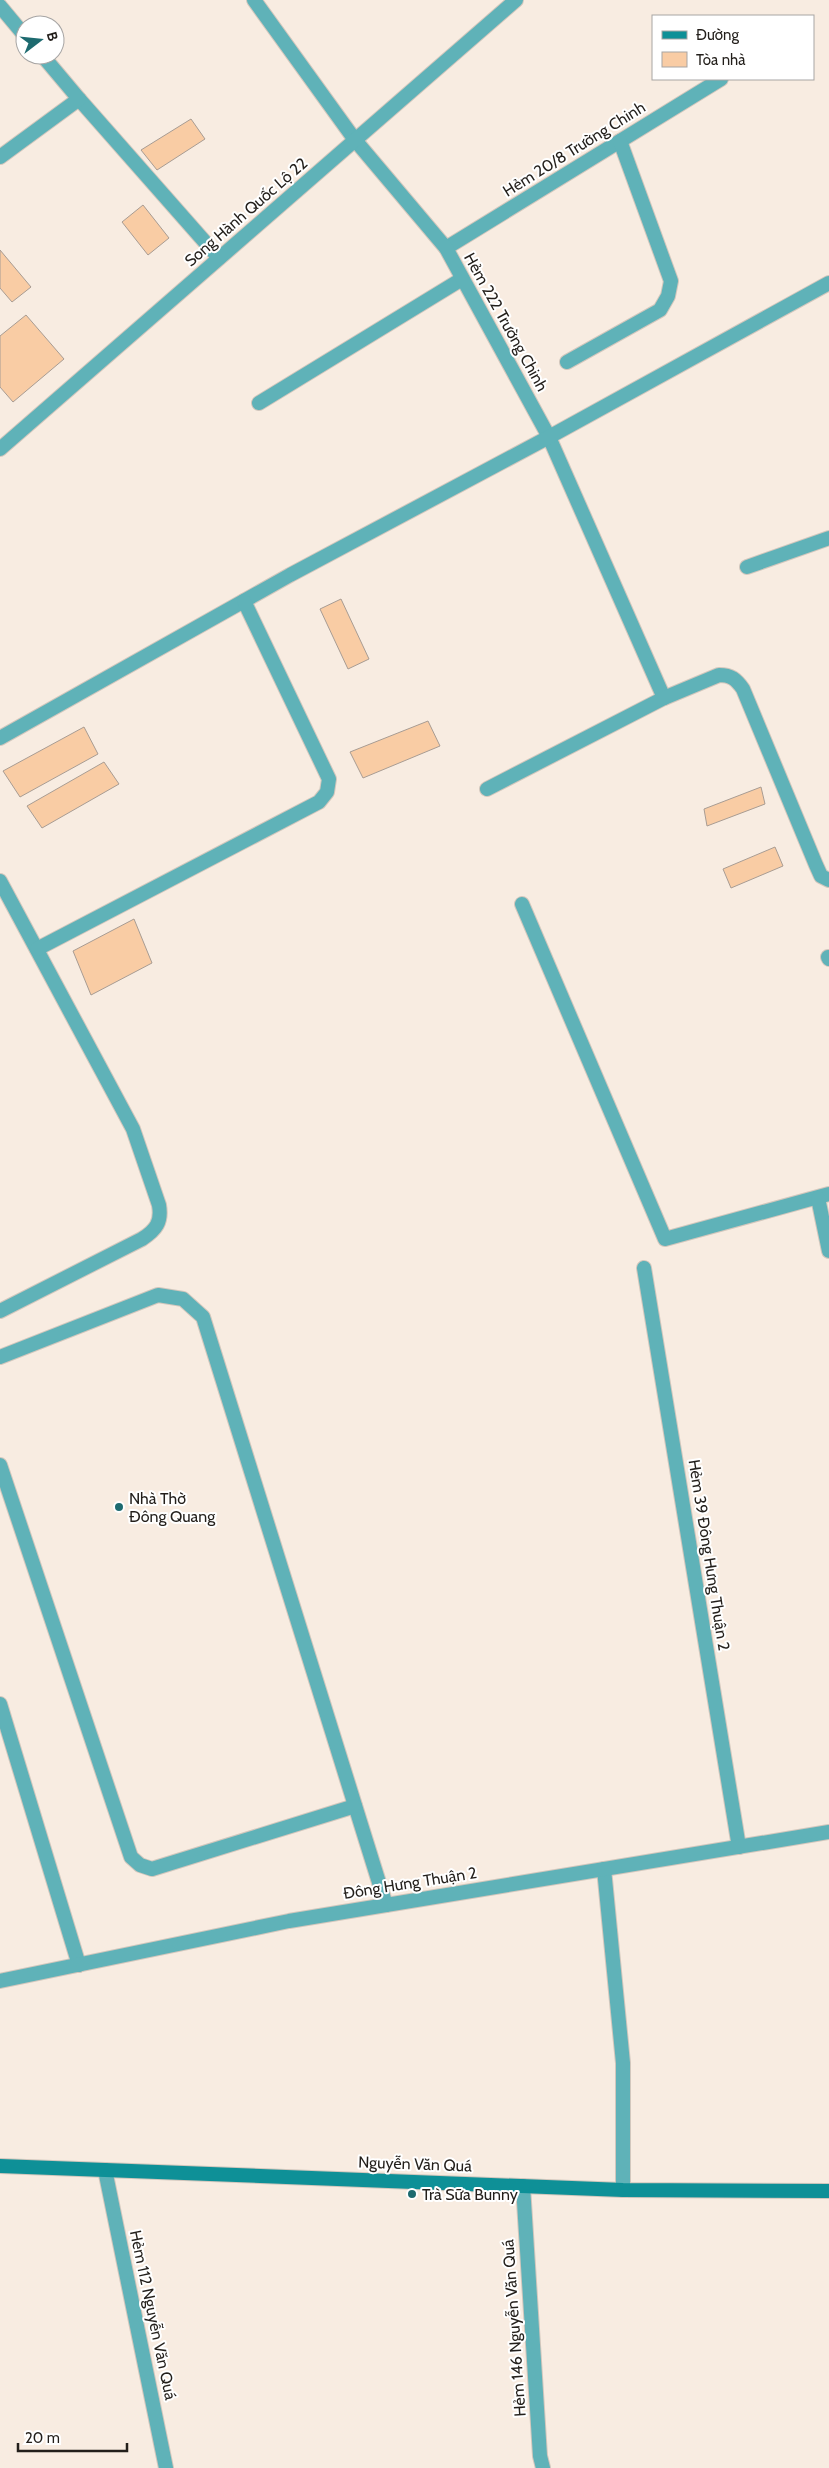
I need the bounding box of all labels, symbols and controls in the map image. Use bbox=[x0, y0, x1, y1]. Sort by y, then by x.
north arrow bbox=[15, 15, 65, 65]
legend bbox=[652, 15, 814, 80]
text: Đường bbox=[696, 26, 739, 44]
text: B bbox=[43, 30, 62, 43]
text: Tòa nhà bbox=[696, 51, 746, 69]
street label: Hẻm 20/8 Trường Chinh bbox=[499, 97, 649, 201]
street label: Song Hành Quốc Lộ 22 bbox=[181, 154, 311, 270]
street label: Hẻm 222 Trường Chinh bbox=[460, 250, 552, 394]
street label: Hẻm 39 Đông Hưng Thuận 2 bbox=[684, 1458, 734, 1652]
place label: Nhà Thờ Đông Quang bbox=[129, 1489, 216, 1526]
marker: Nhà Thờ Đông Quang bbox=[113, 1501, 125, 1513]
street label: Đông Hưng Thuận 2 bbox=[342, 1863, 478, 1903]
street label: Nguyễn Văn Quá bbox=[358, 2153, 472, 2175]
place label: Trà Sữa Bunny bbox=[422, 2185, 518, 2204]
marker: Trà Sữa Bunny bbox=[406, 2188, 418, 2200]
street label: Hẻm 112 Nguyễn Văn Quá bbox=[126, 2228, 180, 2402]
street label: Hẻm 146 Nguyễn Văn Quá bbox=[498, 2238, 530, 2417]
scale bar bbox=[18, 2420, 126, 2452]
text: 20 m bbox=[25, 2429, 60, 2447]

